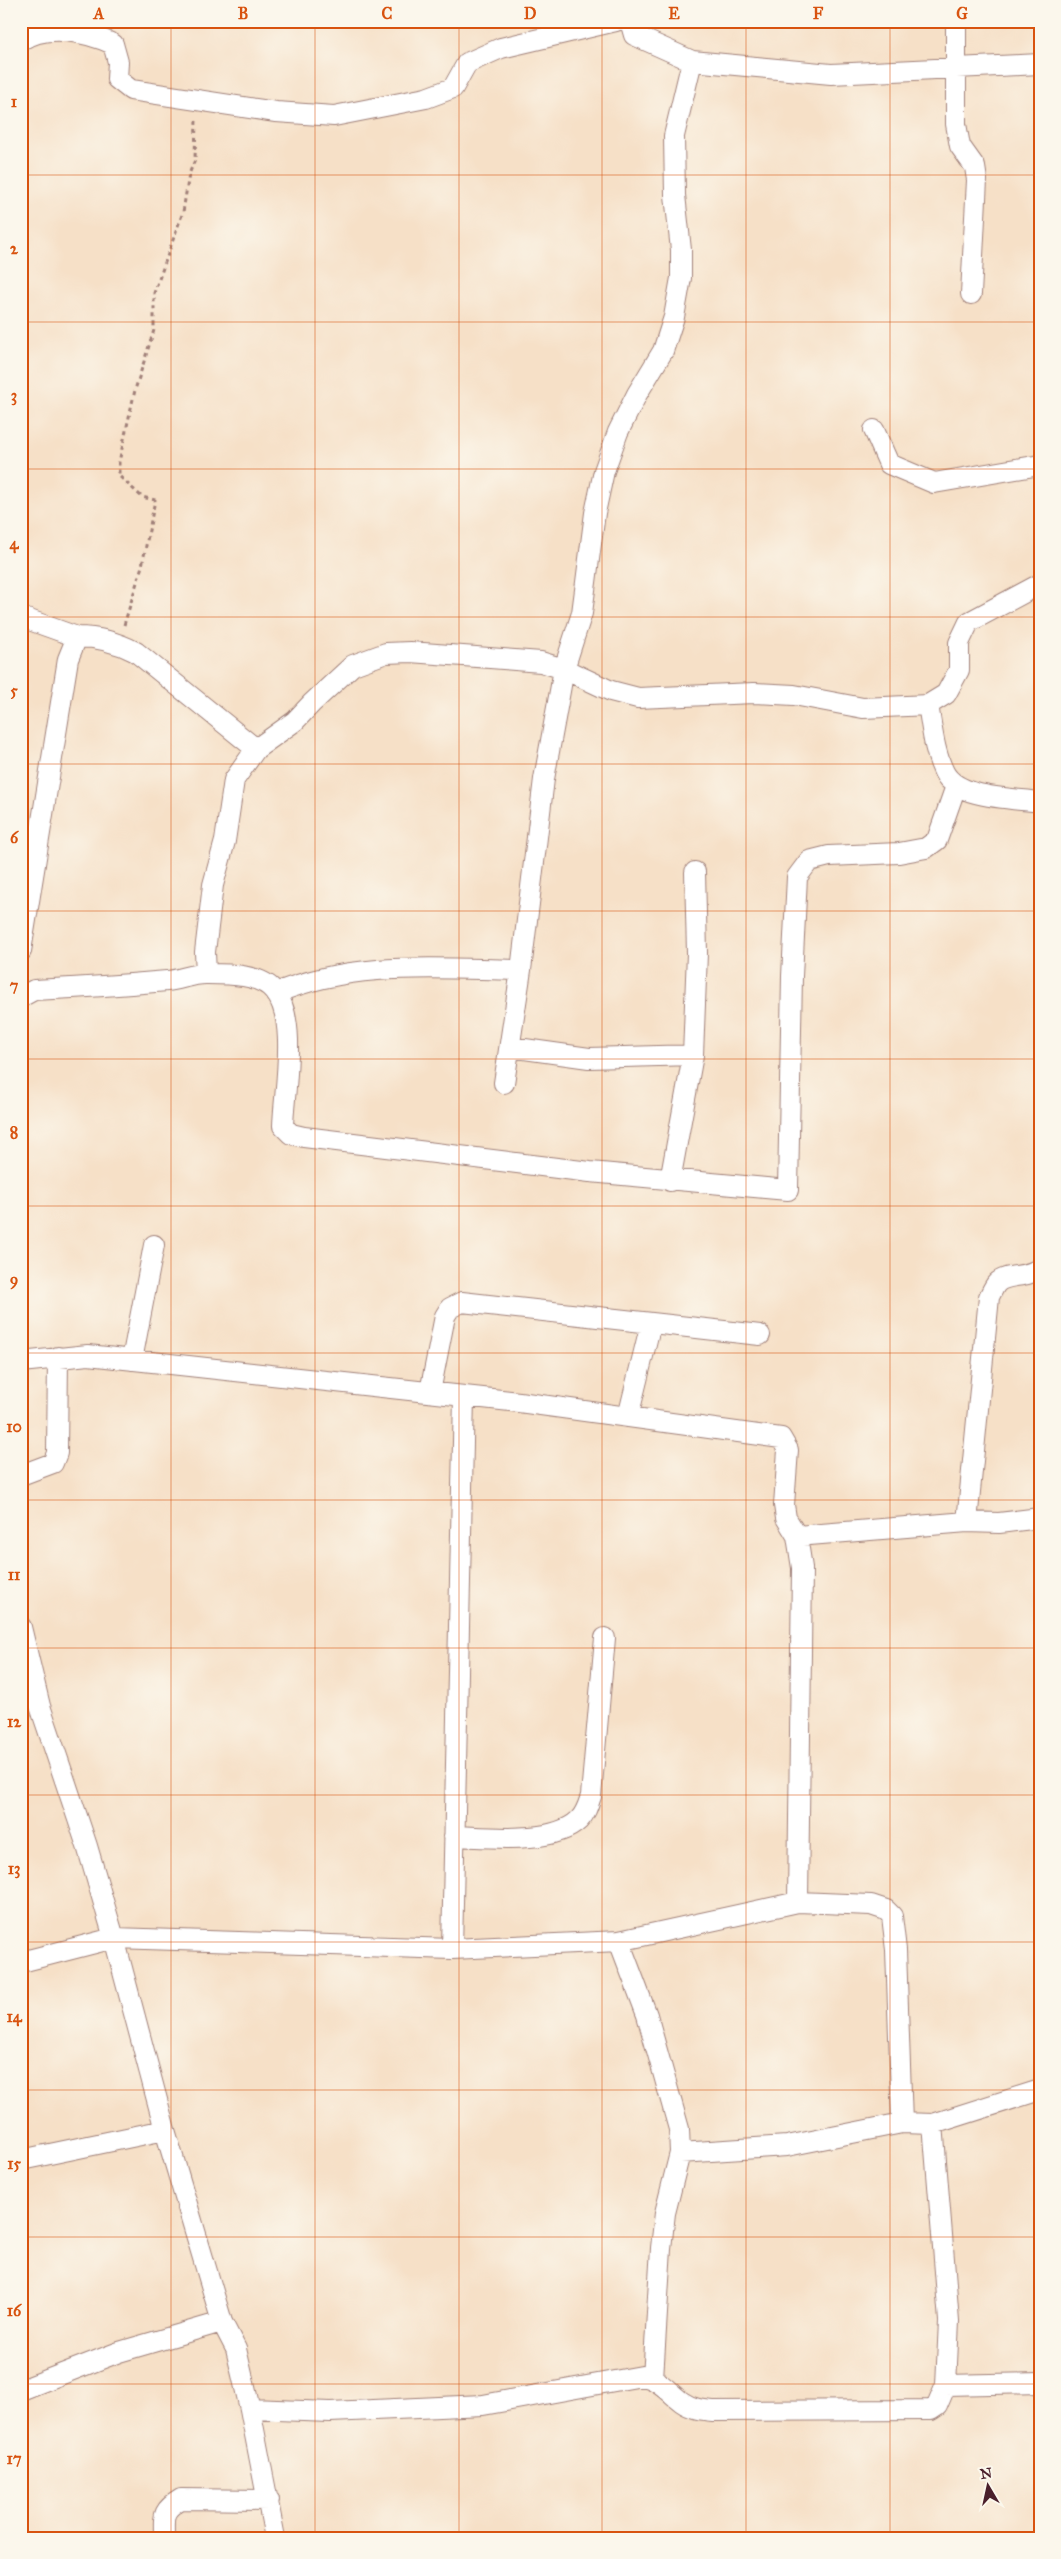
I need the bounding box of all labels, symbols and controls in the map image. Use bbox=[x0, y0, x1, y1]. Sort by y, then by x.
text: A bbox=[93, 4, 105, 23]
text: B bbox=[238, 4, 248, 23]
text: C bbox=[382, 4, 393, 23]
text: D bbox=[524, 4, 537, 23]
text: E bbox=[668, 4, 680, 23]
text: F bbox=[813, 4, 824, 23]
text: G bbox=[956, 4, 968, 23]
text: 1 bbox=[11, 92, 18, 111]
text: 2 bbox=[10, 239, 19, 258]
text: 3 bbox=[11, 386, 17, 406]
text: 4 bbox=[10, 534, 20, 554]
text: 5 bbox=[10, 681, 18, 700]
text: 6 bbox=[10, 828, 19, 847]
text: 7 bbox=[10, 976, 19, 995]
text: 8 bbox=[10, 1123, 18, 1142]
text: 9 bbox=[10, 1270, 18, 1290]
text: 10 bbox=[6, 1417, 22, 1436]
text: 11 bbox=[8, 1565, 21, 1584]
text: 12 bbox=[7, 1712, 22, 1731]
text: 13 bbox=[8, 1859, 20, 1879]
text: 14 bbox=[6, 2007, 23, 2027]
text: 15 bbox=[7, 2154, 21, 2173]
text: 16 bbox=[7, 2301, 22, 2320]
text: 17 bbox=[7, 2449, 22, 2468]
north arrow bbox=[964, 2462, 1014, 2512]
text: N bbox=[979, 2464, 993, 2483]

